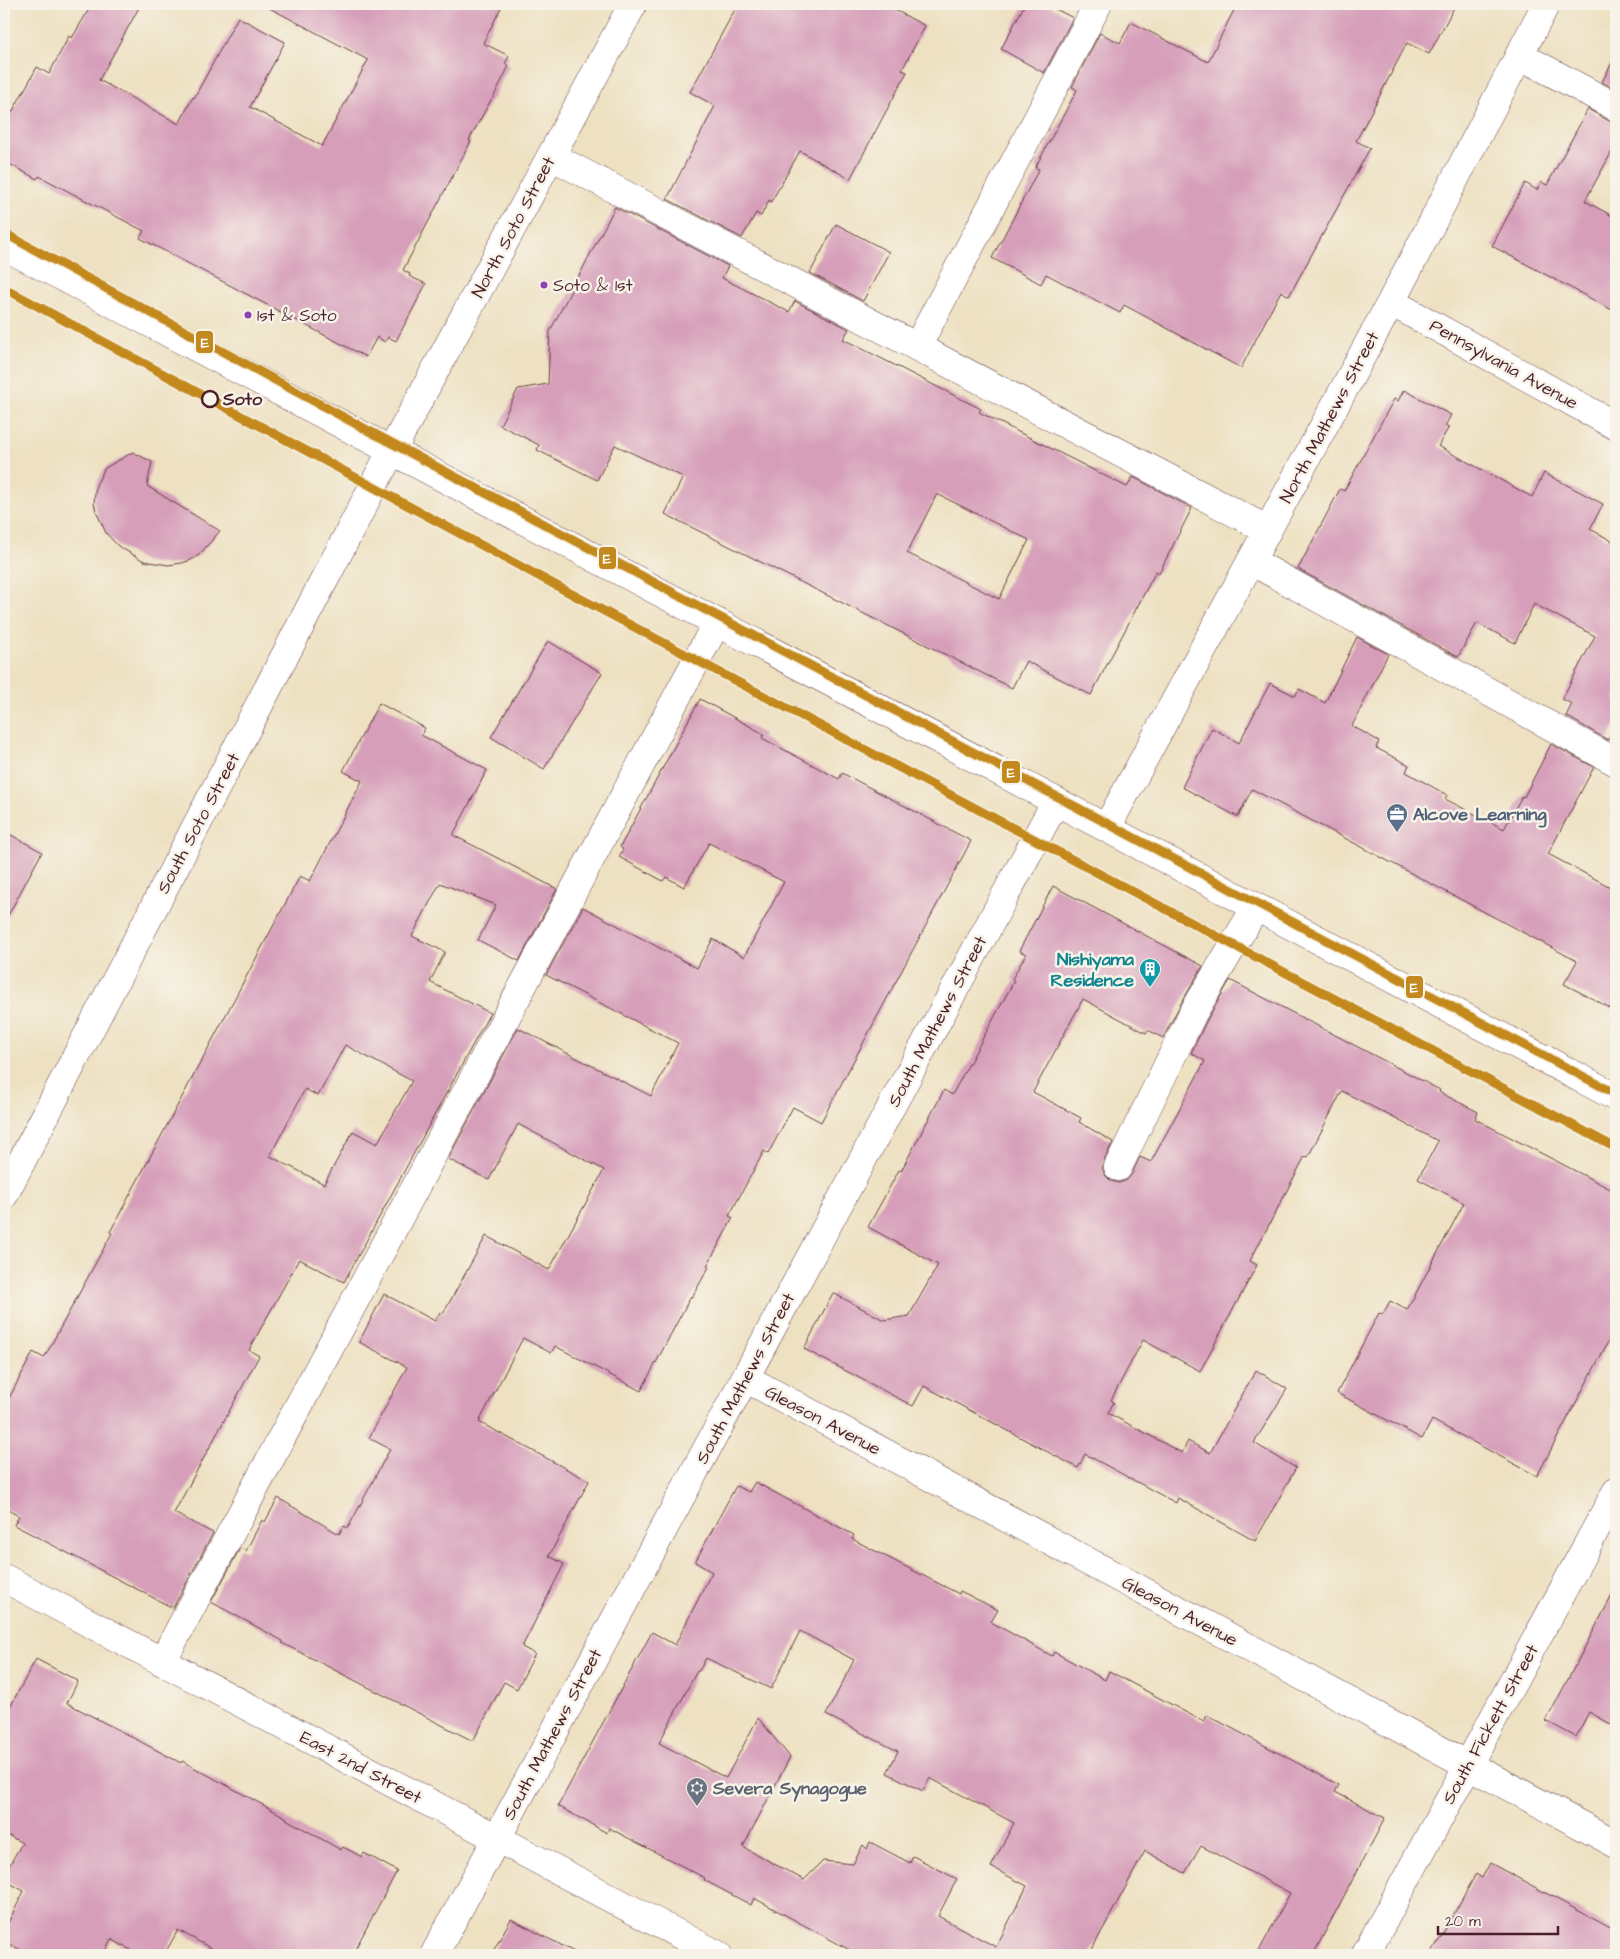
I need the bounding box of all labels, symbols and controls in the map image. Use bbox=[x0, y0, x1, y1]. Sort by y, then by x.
street label: North Soto Street bbox=[466, 152, 562, 302]
place label: Soto & 1st bbox=[553, 274, 633, 298]
marker: Soto & 1st bbox=[539, 280, 549, 290]
place label: 1st & Soto bbox=[257, 304, 337, 328]
marker: 1st & Soto bbox=[243, 310, 253, 320]
street label: Pennsylvania Avenue bbox=[1425, 313, 1583, 417]
street label: North Mathews Street bbox=[1274, 326, 1386, 507]
line badge: E bbox=[195, 330, 214, 354]
text: E bbox=[201, 333, 210, 353]
place label: Soto bbox=[222, 387, 263, 412]
marker: Soto bbox=[201, 390, 219, 408]
line badge: E bbox=[598, 546, 617, 570]
text: E bbox=[603, 549, 612, 569]
street label: South Soto Street bbox=[151, 748, 246, 898]
line badge: E bbox=[1001, 760, 1021, 784]
text: E bbox=[1007, 763, 1016, 783]
office icon: Alcove Learning bbox=[1385, 802, 1409, 833]
place label: Alcove Learning bbox=[1413, 802, 1547, 828]
street label: South Mathews Street bbox=[882, 931, 994, 1111]
place label: Nishiyama Residence bbox=[1051, 947, 1135, 993]
building icon: Nishiyama Residence bbox=[1138, 957, 1162, 988]
line badge: E bbox=[1405, 975, 1424, 999]
text: E bbox=[1410, 978, 1419, 998]
street label: South Mathews Street bbox=[690, 1288, 802, 1468]
street label: Gleason Avenue bbox=[760, 1379, 885, 1462]
street label: Gleason Avenue bbox=[1117, 1570, 1242, 1653]
street label: South Fickett Street bbox=[1436, 1639, 1545, 1809]
street label: South Mathews Street bbox=[497, 1644, 609, 1824]
street label: East 2nd Street bbox=[295, 1725, 427, 1810]
synagogue icon: Severa Synagogue bbox=[685, 1776, 709, 1807]
place label: Severa Synagogue bbox=[712, 1776, 867, 1802]
scale bar bbox=[1438, 1904, 1558, 1936]
text: 20 m bbox=[1445, 1911, 1481, 1932]

